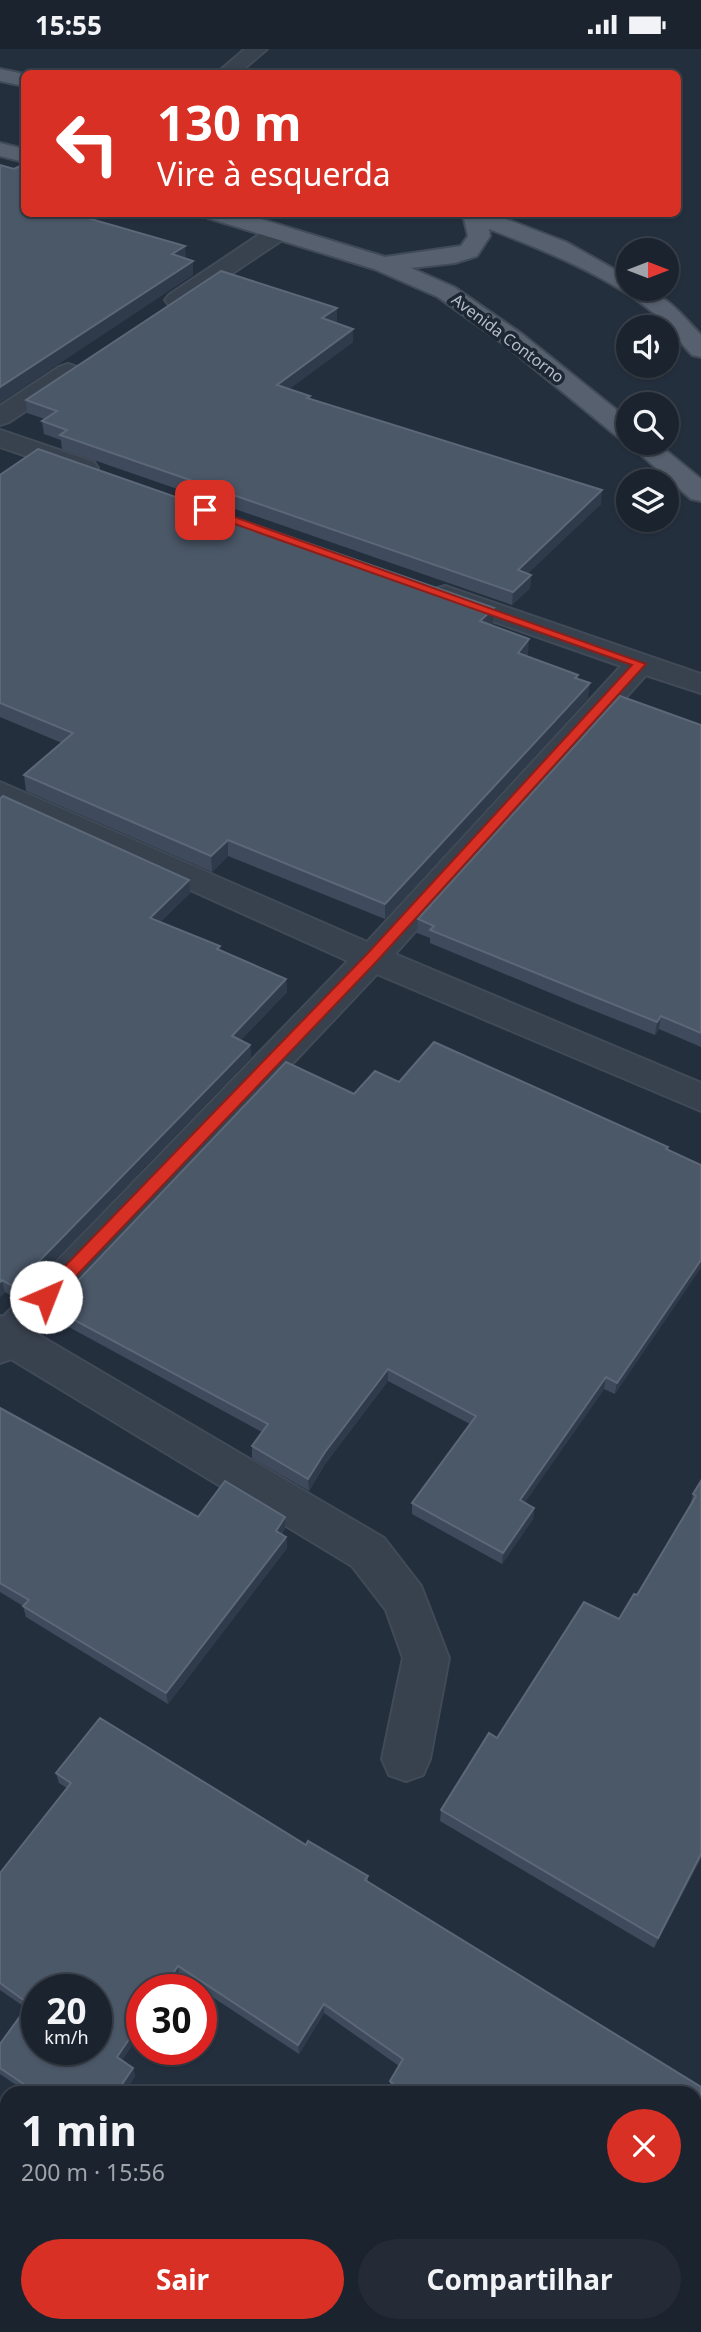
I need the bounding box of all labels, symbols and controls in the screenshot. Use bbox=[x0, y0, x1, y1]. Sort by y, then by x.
text: 15:55 bbox=[35, 7, 102, 43]
text: 130 m bbox=[157, 89, 302, 155]
icon: left bbox=[42, 98, 133, 189]
text: Vire à esquerda bbox=[157, 152, 391, 195]
north arrow bbox=[616, 238, 679, 301]
map controls bbox=[616, 238, 679, 532]
street label: Avenida Contorno bbox=[447, 288, 569, 388]
button: sound bbox=[616, 315, 679, 378]
button: search bbox=[616, 392, 679, 455]
button: layers bbox=[616, 469, 679, 532]
pin bbox=[175, 480, 235, 540]
icon: arrive bbox=[186, 491, 224, 529]
position arrow bbox=[9, 1260, 83, 1334]
speed limit sign: 30 bbox=[126, 1974, 217, 2065]
text: 20 bbox=[46, 1987, 87, 2034]
text: km/h bbox=[44, 2025, 89, 2049]
text: 1 min bbox=[21, 2101, 137, 2158]
button: close bbox=[607, 2109, 681, 2183]
text: 200 m · 15:56 bbox=[21, 2156, 165, 2188]
button: Sair bbox=[21, 2239, 344, 2319]
button: Compartilhar bbox=[358, 2239, 681, 2319]

